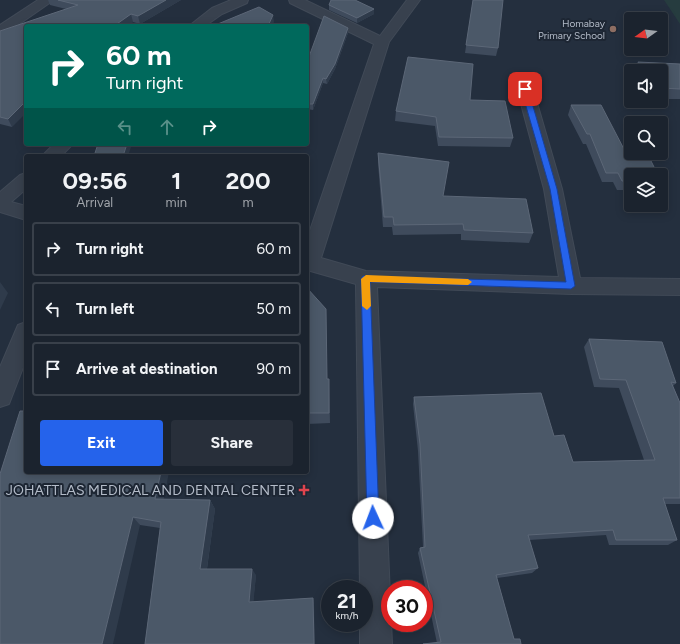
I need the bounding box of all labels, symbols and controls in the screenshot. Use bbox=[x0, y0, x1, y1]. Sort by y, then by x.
north arrow bbox=[624, 12, 668, 56]
map controls bbox=[624, 12, 668, 212]
place label: Homabay Primary School bbox=[538, 17, 606, 42]
marker: Homabay Primary School bbox=[608, 24, 618, 34]
text: 60 m bbox=[106, 38, 171, 72]
icon: right bbox=[40, 40, 92, 92]
button: sound bbox=[624, 64, 668, 108]
text: Turn right bbox=[106, 72, 183, 94]
pin bbox=[508, 72, 542, 106]
icon: arrive bbox=[514, 78, 536, 100]
icon: left bbox=[114, 116, 136, 138]
icon: ahead bbox=[156, 116, 178, 138]
icon: right bbox=[198, 116, 220, 138]
button: search bbox=[624, 116, 668, 160]
text: 09:56 bbox=[63, 166, 127, 195]
text: 1 bbox=[171, 166, 181, 195]
text: 200 bbox=[225, 166, 270, 195]
button: layers bbox=[624, 168, 668, 212]
text: Arrival bbox=[76, 195, 113, 210]
text: min bbox=[166, 195, 187, 210]
text: m bbox=[242, 195, 253, 210]
icon: right bbox=[42, 238, 64, 260]
text: Turn right bbox=[76, 240, 144, 258]
text: 60 m bbox=[256, 240, 291, 258]
icon: left bbox=[42, 298, 64, 320]
text: Turn left bbox=[76, 300, 134, 318]
text: 50 m bbox=[256, 300, 291, 318]
icon: arrive bbox=[42, 358, 64, 380]
text: Arrive at destination bbox=[76, 360, 217, 378]
text: 90 m bbox=[256, 360, 291, 378]
button: Exit bbox=[40, 420, 163, 466]
button: Share bbox=[171, 420, 293, 466]
place label: JOHATTLAS MEDICAL AND DENTAL CENTER bbox=[6, 482, 295, 499]
marker: JOHATTLAS MEDICAL AND DENTAL CENTER bbox=[298, 484, 310, 496]
position arrow bbox=[352, 497, 394, 539]
speed limit sign: 30 bbox=[381, 580, 433, 632]
text: 21 bbox=[337, 589, 357, 613]
text: km/h bbox=[336, 609, 358, 622]

